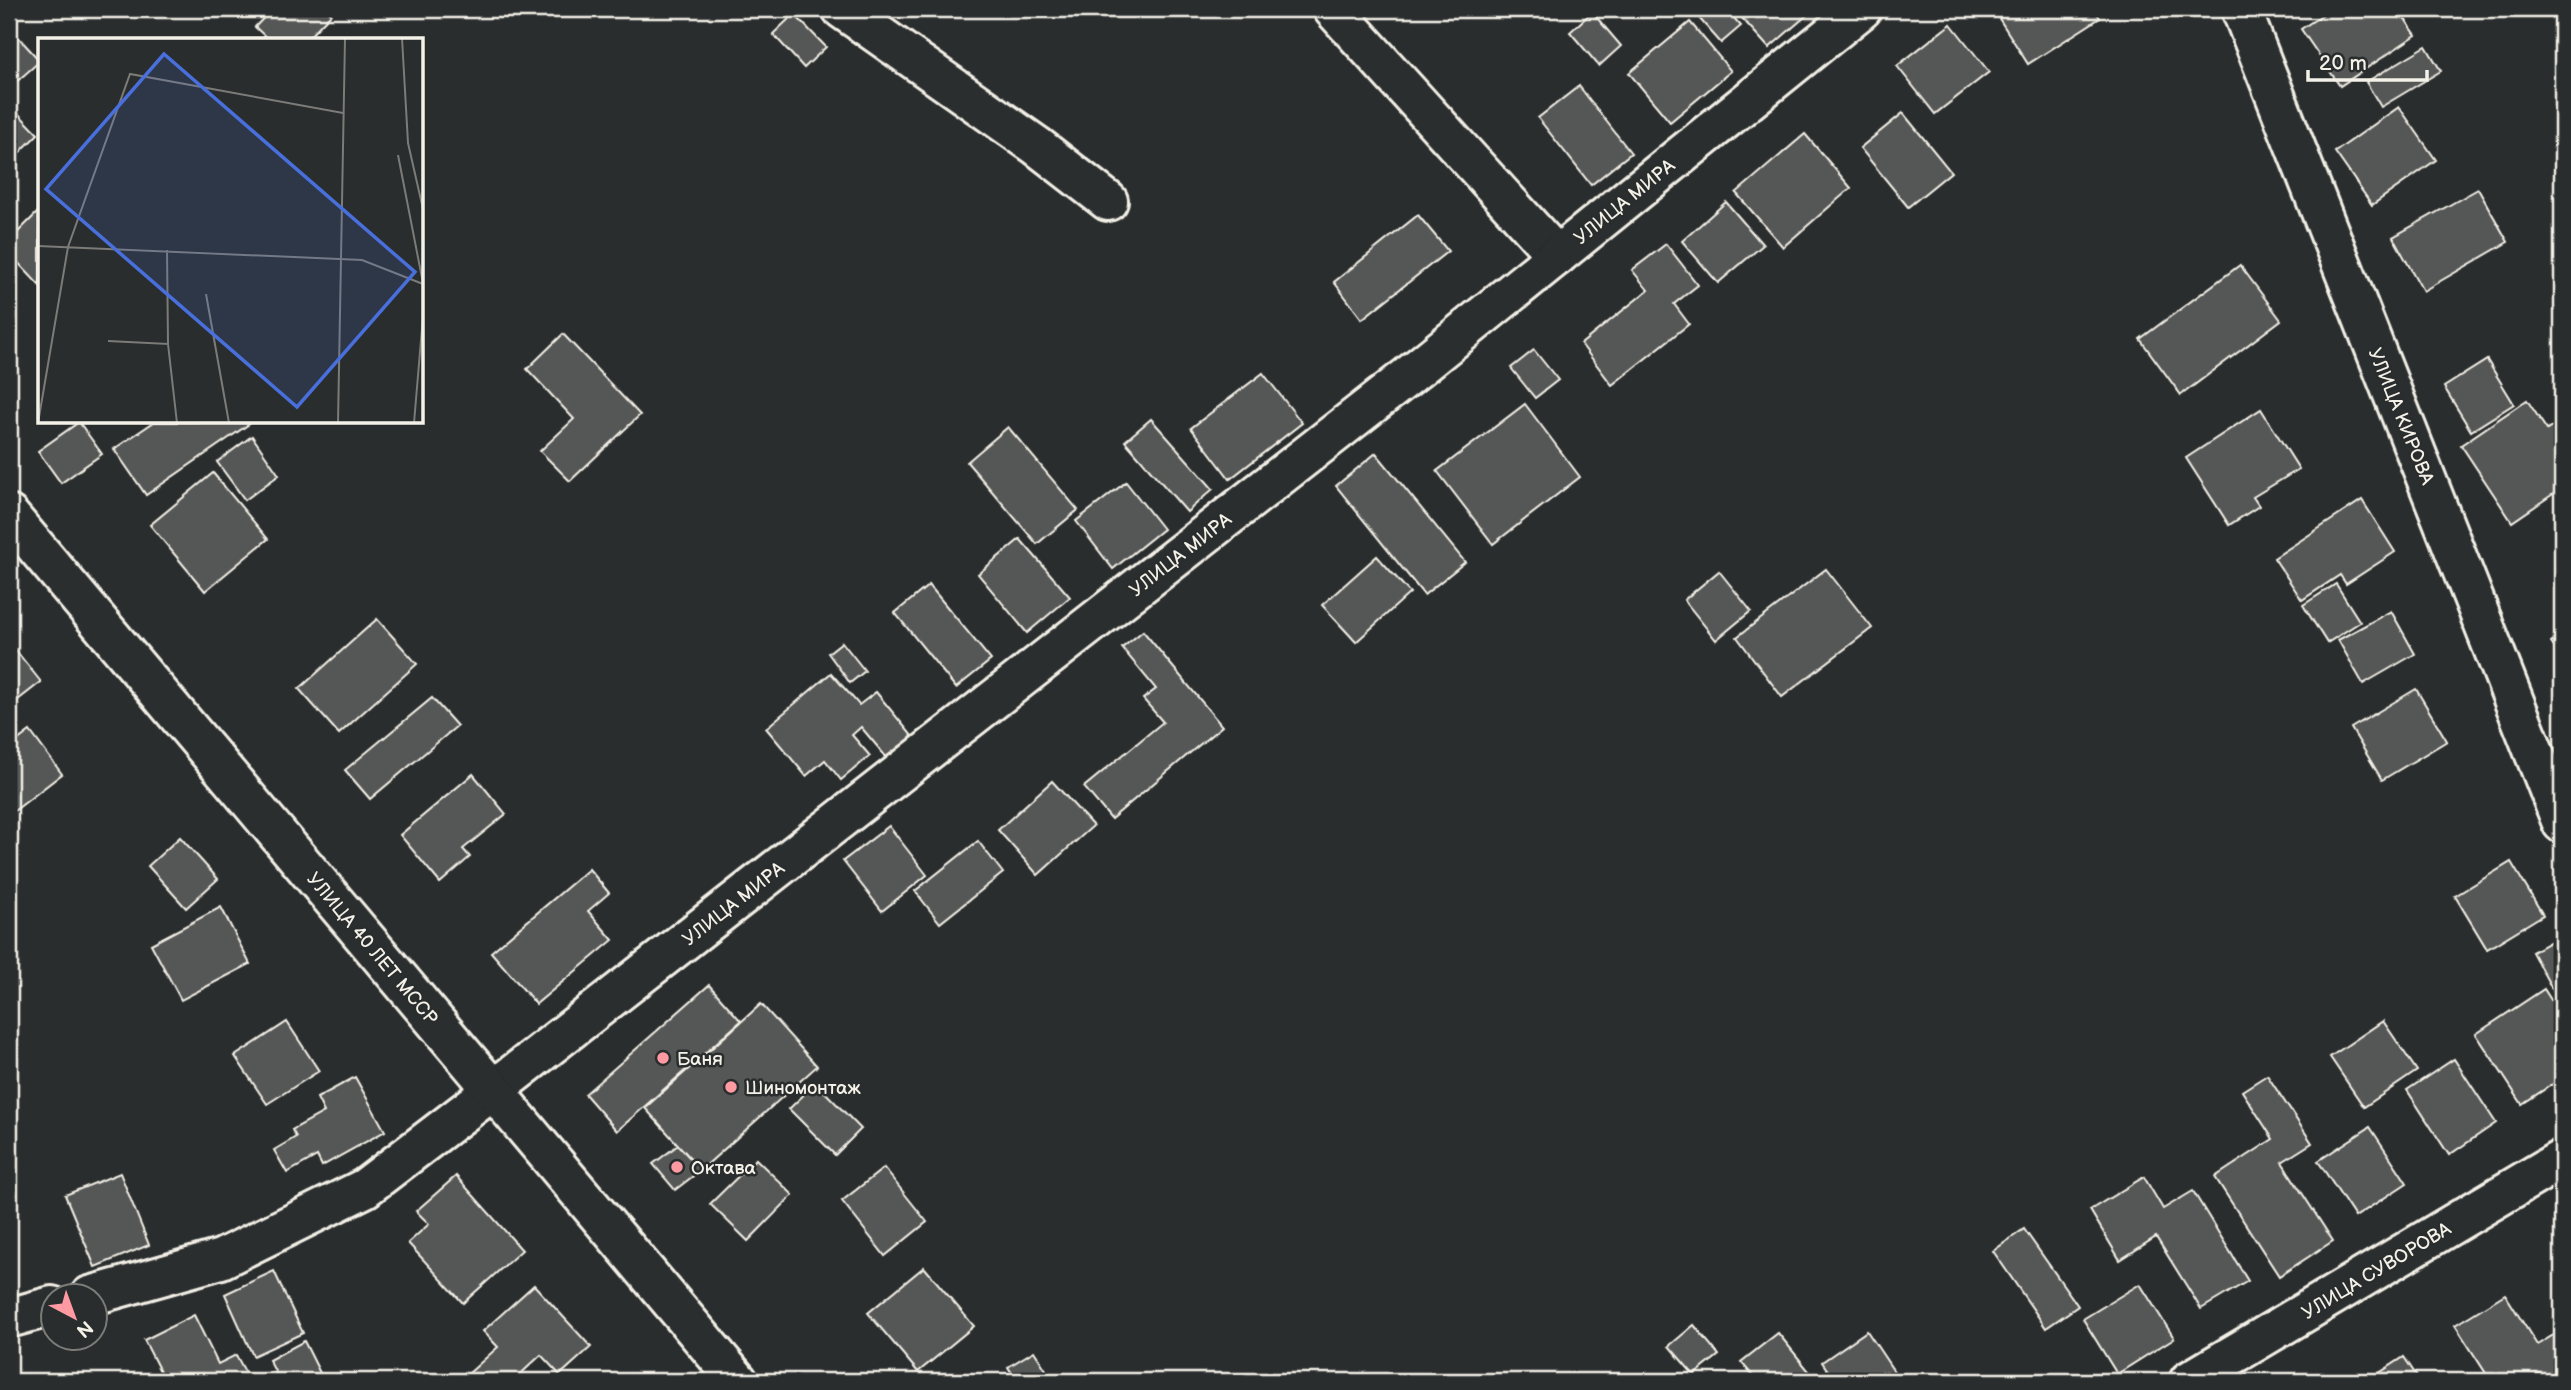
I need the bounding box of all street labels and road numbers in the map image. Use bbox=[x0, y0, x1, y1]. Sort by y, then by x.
street label: УЛИЦА МИРА bbox=[1570, 154, 1680, 250]
street label: УЛИЦА КИРОВА bbox=[2363, 345, 2439, 489]
street label: УЛИЦА МИРА bbox=[1125, 508, 1237, 602]
street label: УЛИЦА МИРА bbox=[678, 857, 790, 951]
street label: УЛИЦА 40 ЛЕТ МССР bbox=[301, 868, 442, 1030]
street label: УЛИЦА СУВОРОВА bbox=[2298, 1217, 2456, 1325]

